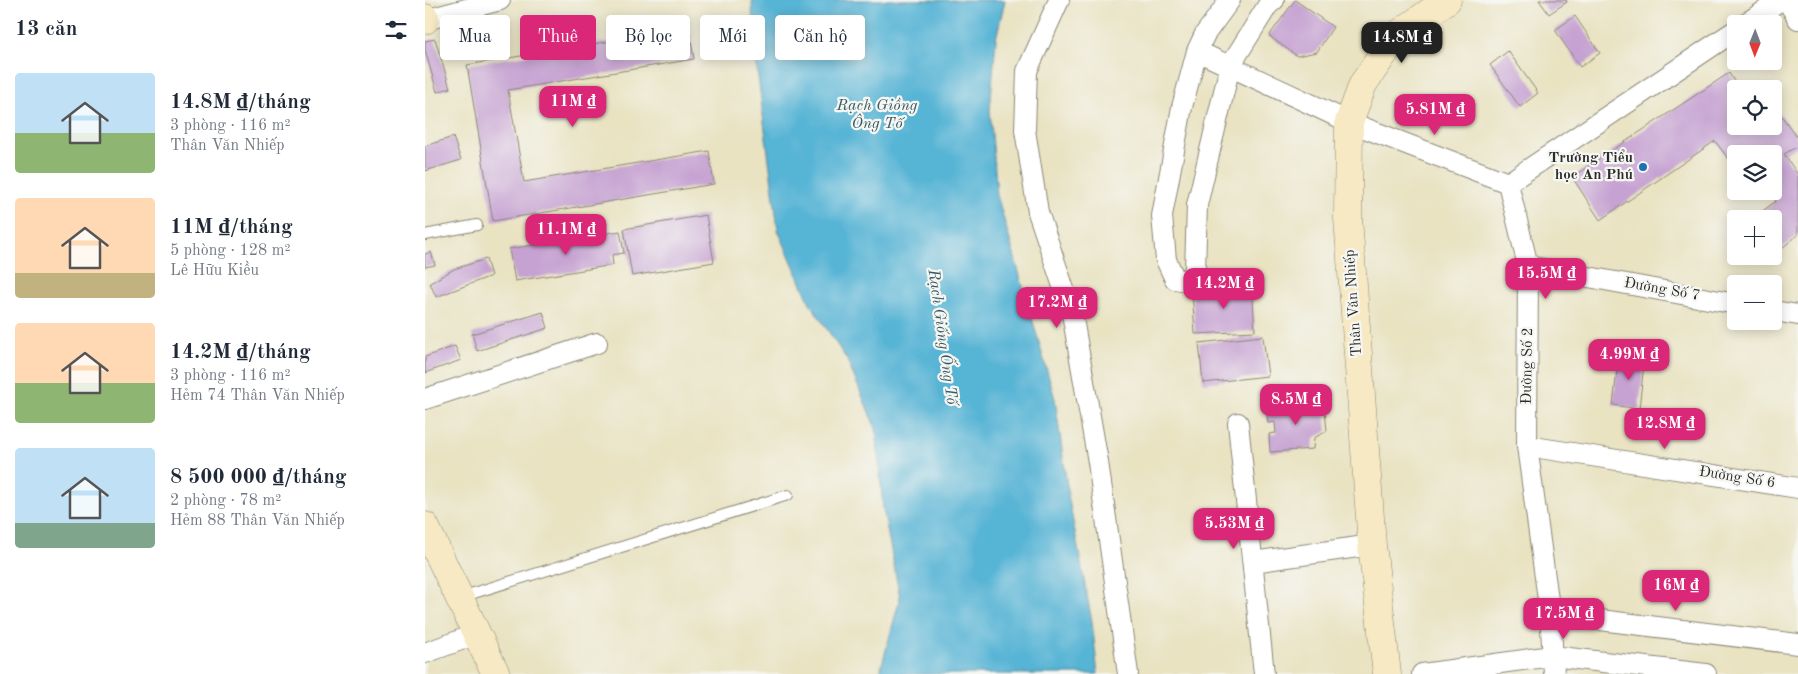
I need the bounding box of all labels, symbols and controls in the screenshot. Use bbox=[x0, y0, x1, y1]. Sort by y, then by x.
chip: Mua bbox=[440, 15, 510, 60]
chip: Thuê bbox=[520, 15, 596, 60]
chip: Bộ lọc bbox=[606, 15, 690, 60]
chip: Mới bbox=[700, 15, 765, 60]
chip: Căn hộ bbox=[775, 15, 865, 60]
north arrow bbox=[1727, 15, 1783, 70]
map controls bbox=[1727, 15, 1782, 330]
icon: filters bbox=[382, 16, 410, 44]
text: 13 căn bbox=[15, 19, 77, 40]
pin: 14.8M ₫ bbox=[1356, 22, 1448, 64]
text: 14.8M ₫ bbox=[1372, 30, 1432, 46]
button: locate bbox=[1727, 80, 1782, 135]
pin: 11M ₫ bbox=[538, 86, 608, 128]
text: 14.8M ₫/tháng bbox=[170, 92, 311, 113]
icon: home bbox=[55, 93, 115, 153]
text: 11M ₫ bbox=[550, 94, 596, 110]
pin: 5.81M ₫ bbox=[1389, 94, 1481, 136]
water label: Rạch Giồng Ông Tố bbox=[836, 97, 918, 132]
text: 5.81M ₫ bbox=[1405, 102, 1465, 118]
text: 3 phòng · 116 m² bbox=[170, 118, 291, 134]
text: Thân Văn Nhiếp bbox=[170, 138, 285, 154]
button: layers bbox=[1727, 145, 1782, 200]
place label: Trường Tiểu học An Phú bbox=[1549, 149, 1633, 183]
marker: Trường Tiểu học An Phú bbox=[1637, 161, 1649, 173]
button: + bbox=[1727, 210, 1782, 265]
pin: 11.1M ₫ bbox=[520, 214, 612, 256]
text: 11M ₫/tháng bbox=[170, 217, 293, 238]
icon: home bbox=[55, 218, 115, 278]
text: 11.1M ₫ bbox=[536, 222, 596, 238]
text: 5 phòng · 128 m² bbox=[170, 243, 291, 259]
street label: Thân Văn Nhiếp bbox=[1342, 249, 1365, 357]
pin: 15.5M ₫ bbox=[1500, 258, 1592, 300]
text: Lê Hữu Kiều bbox=[170, 263, 259, 279]
text: 15.5M ₫ bbox=[1516, 266, 1576, 282]
water label: Rạch Giống Ống Tố bbox=[924, 267, 964, 408]
pin: 14.2M ₫ bbox=[1178, 268, 1270, 310]
street label: Đường Số 7 bbox=[1623, 275, 1701, 304]
button: − bbox=[1727, 275, 1782, 330]
text: 14.2M ₫ bbox=[1194, 276, 1254, 292]
pin: 17.2M ₫ bbox=[1011, 286, 1103, 329]
text: 17.2M ₫ bbox=[1027, 295, 1087, 311]
street label: Đường Số 2 bbox=[1519, 327, 1536, 405]
pin: 4.99M ₫ bbox=[1583, 338, 1675, 381]
text: 14.2M ₫/tháng bbox=[170, 342, 311, 363]
icon: home bbox=[55, 343, 115, 403]
text: 4.99M ₫ bbox=[1599, 347, 1659, 363]
text: 3 phòng · 116 m² bbox=[170, 368, 291, 384]
pin: 8.5M ₫ bbox=[1255, 384, 1337, 426]
text: Hẻm 74 Thân Văn Nhiếp bbox=[170, 388, 345, 404]
text: 8.5M ₫ bbox=[1271, 392, 1321, 408]
pin: 12.8M ₫ bbox=[1619, 408, 1711, 450]
text: 12.8M ₫ bbox=[1635, 416, 1695, 432]
street label: Đường Số 6 bbox=[1698, 464, 1776, 491]
text: 8 500 000 ₫/tháng bbox=[170, 467, 347, 488]
icon: home bbox=[55, 468, 115, 528]
text: 2 phòng · 78 m² bbox=[170, 493, 281, 509]
pin: 5.53M ₫ bbox=[1188, 508, 1280, 550]
text: Hẻm 88 Thân Văn Nhiếp bbox=[170, 513, 345, 529]
text: 5.53M ₫ bbox=[1204, 516, 1264, 532]
pin: 16M ₫ bbox=[1641, 570, 1711, 612]
text: 16M ₫ bbox=[1653, 578, 1699, 594]
pin: 17.5M ₫ bbox=[1518, 598, 1610, 640]
text: 17.5M ₫ bbox=[1534, 606, 1594, 622]

